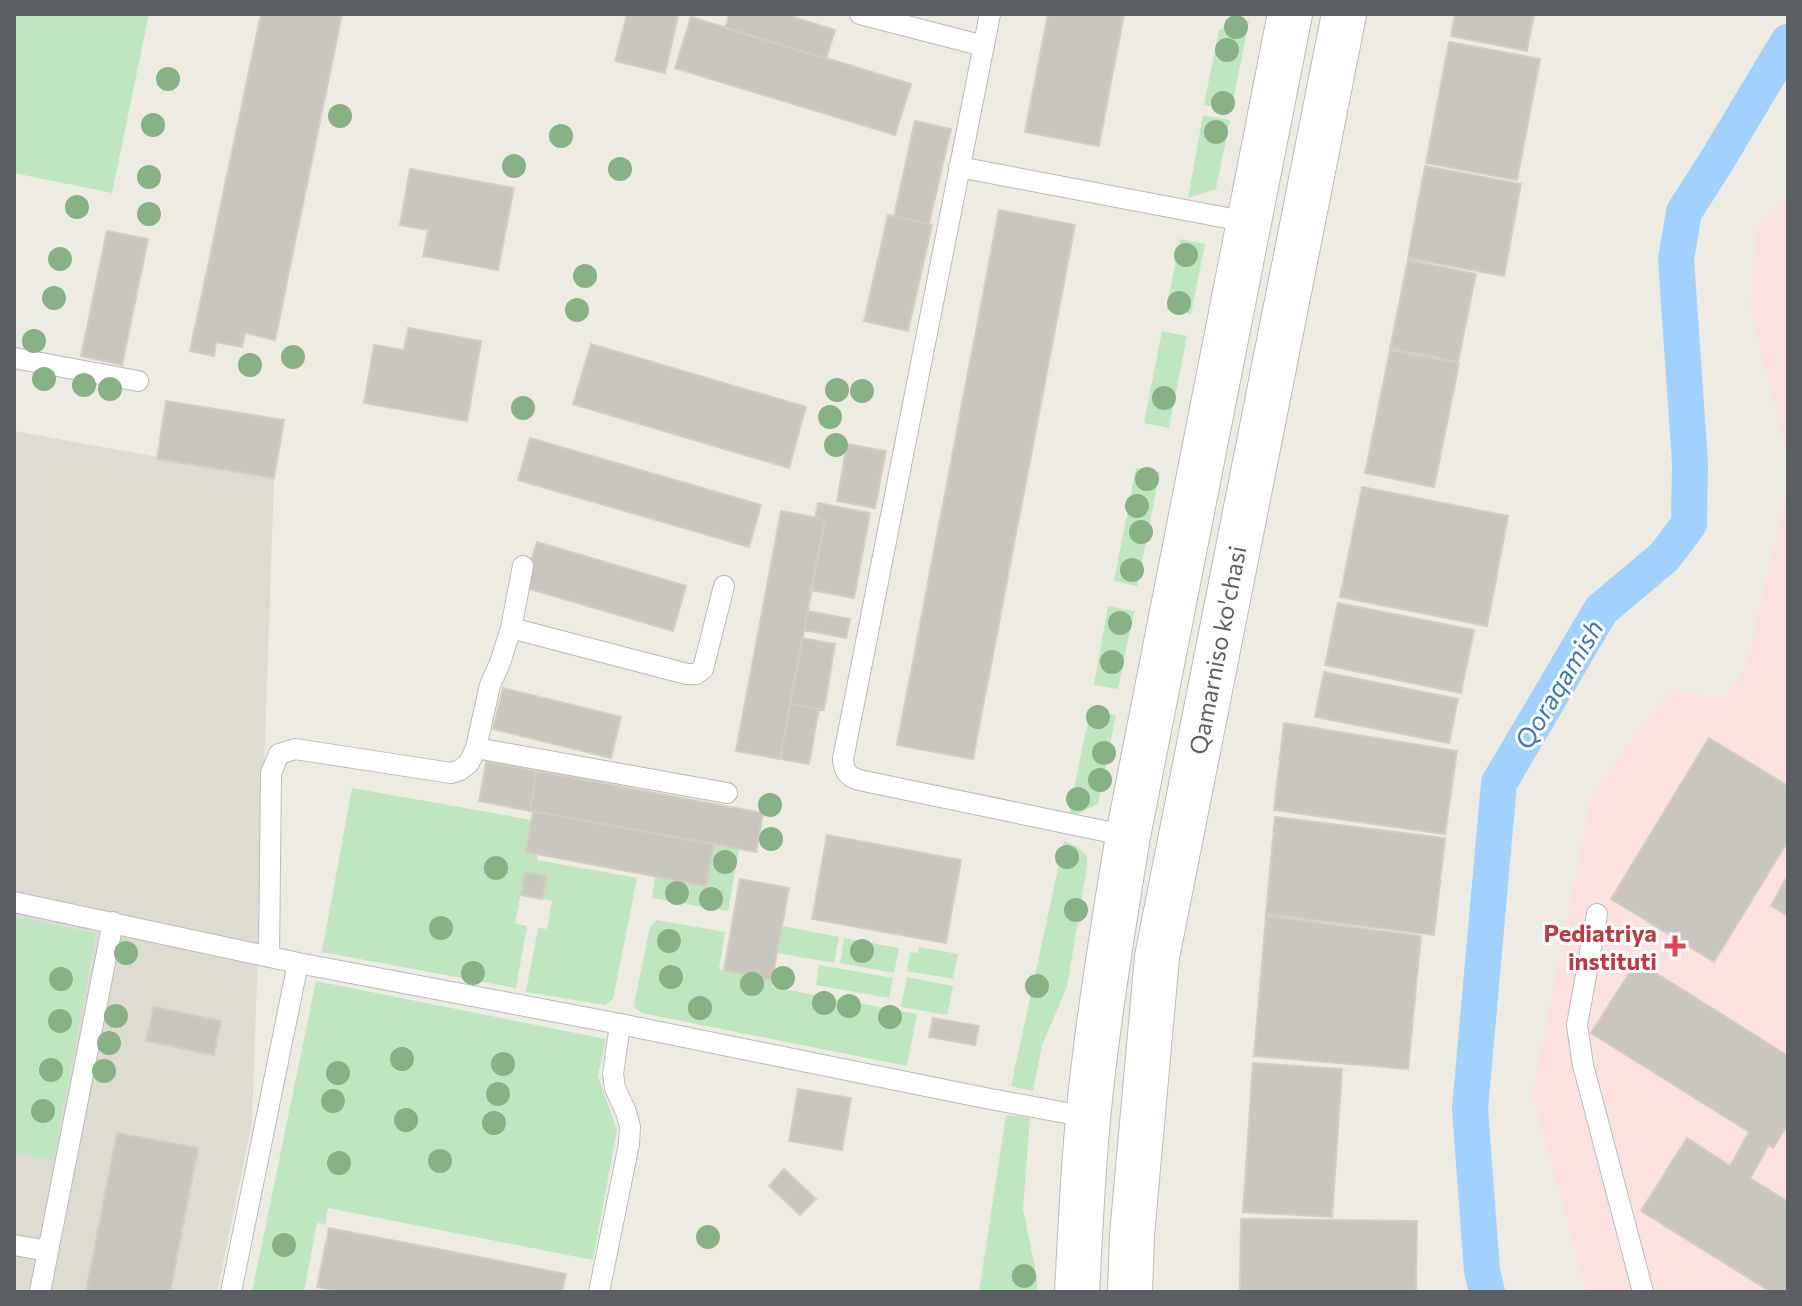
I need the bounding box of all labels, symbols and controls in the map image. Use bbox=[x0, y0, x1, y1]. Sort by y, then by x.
street label: Qamarniso ko'chasi bbox=[1183, 543, 1251, 757]
water label: Qoraqamish bbox=[1507, 614, 1609, 754]
place label: Pediatriya instituti bbox=[1543, 918, 1657, 975]
marker: Pediatriya instituti bbox=[1664, 935, 1686, 957]

